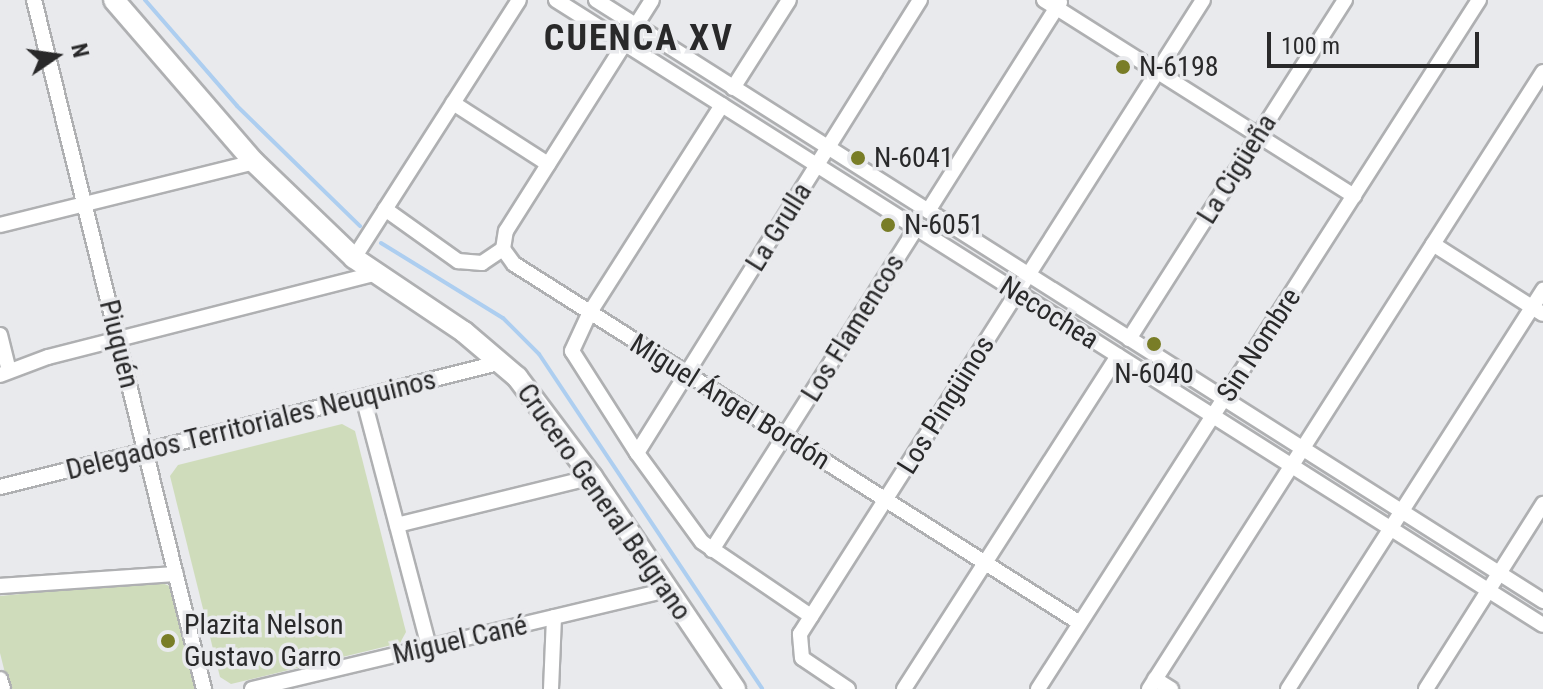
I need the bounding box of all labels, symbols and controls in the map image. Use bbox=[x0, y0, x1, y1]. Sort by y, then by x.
north arrow bbox=[16, 16, 96, 96]
scale bar bbox=[1271, 16, 1483, 66]
district label: CUENCA XV bbox=[544, 17, 734, 61]
text: 100 m bbox=[1281, 32, 1340, 60]
text: N bbox=[66, 41, 94, 60]
place label: N-6198 bbox=[1139, 50, 1219, 84]
marker: N-6198 bbox=[1114, 58, 1132, 76]
street label: La Cigüeña bbox=[1190, 108, 1284, 230]
place label: N-6041 bbox=[874, 141, 954, 175]
marker: N-6041 bbox=[849, 149, 867, 167]
street label: La Grulla bbox=[739, 177, 819, 277]
place label: N-6051 bbox=[904, 208, 984, 242]
marker: N-6051 bbox=[879, 216, 897, 234]
street label: Los Flamencos bbox=[794, 248, 912, 408]
street label: Necochea bbox=[993, 269, 1105, 357]
street label: Sin Nombre bbox=[1210, 282, 1308, 408]
street label: Piuquén bbox=[92, 296, 146, 392]
street label: Miguel Ángel Bordón bbox=[624, 327, 836, 477]
street label: Los Pingüinos bbox=[890, 330, 1002, 480]
marker: N-6040 bbox=[1145, 335, 1163, 353]
place label: N-6040 bbox=[1114, 357, 1194, 391]
street label: Delegados Territoriales Neuquinos bbox=[62, 363, 440, 487]
street label: Crucero General Belgrano bbox=[510, 377, 698, 627]
place label: Plazita Nelson Gustavo Garro bbox=[184, 608, 343, 674]
street label: Miguel Cané bbox=[390, 608, 530, 672]
marker: Plazita Nelson Gustavo Garro bbox=[159, 632, 177, 650]

